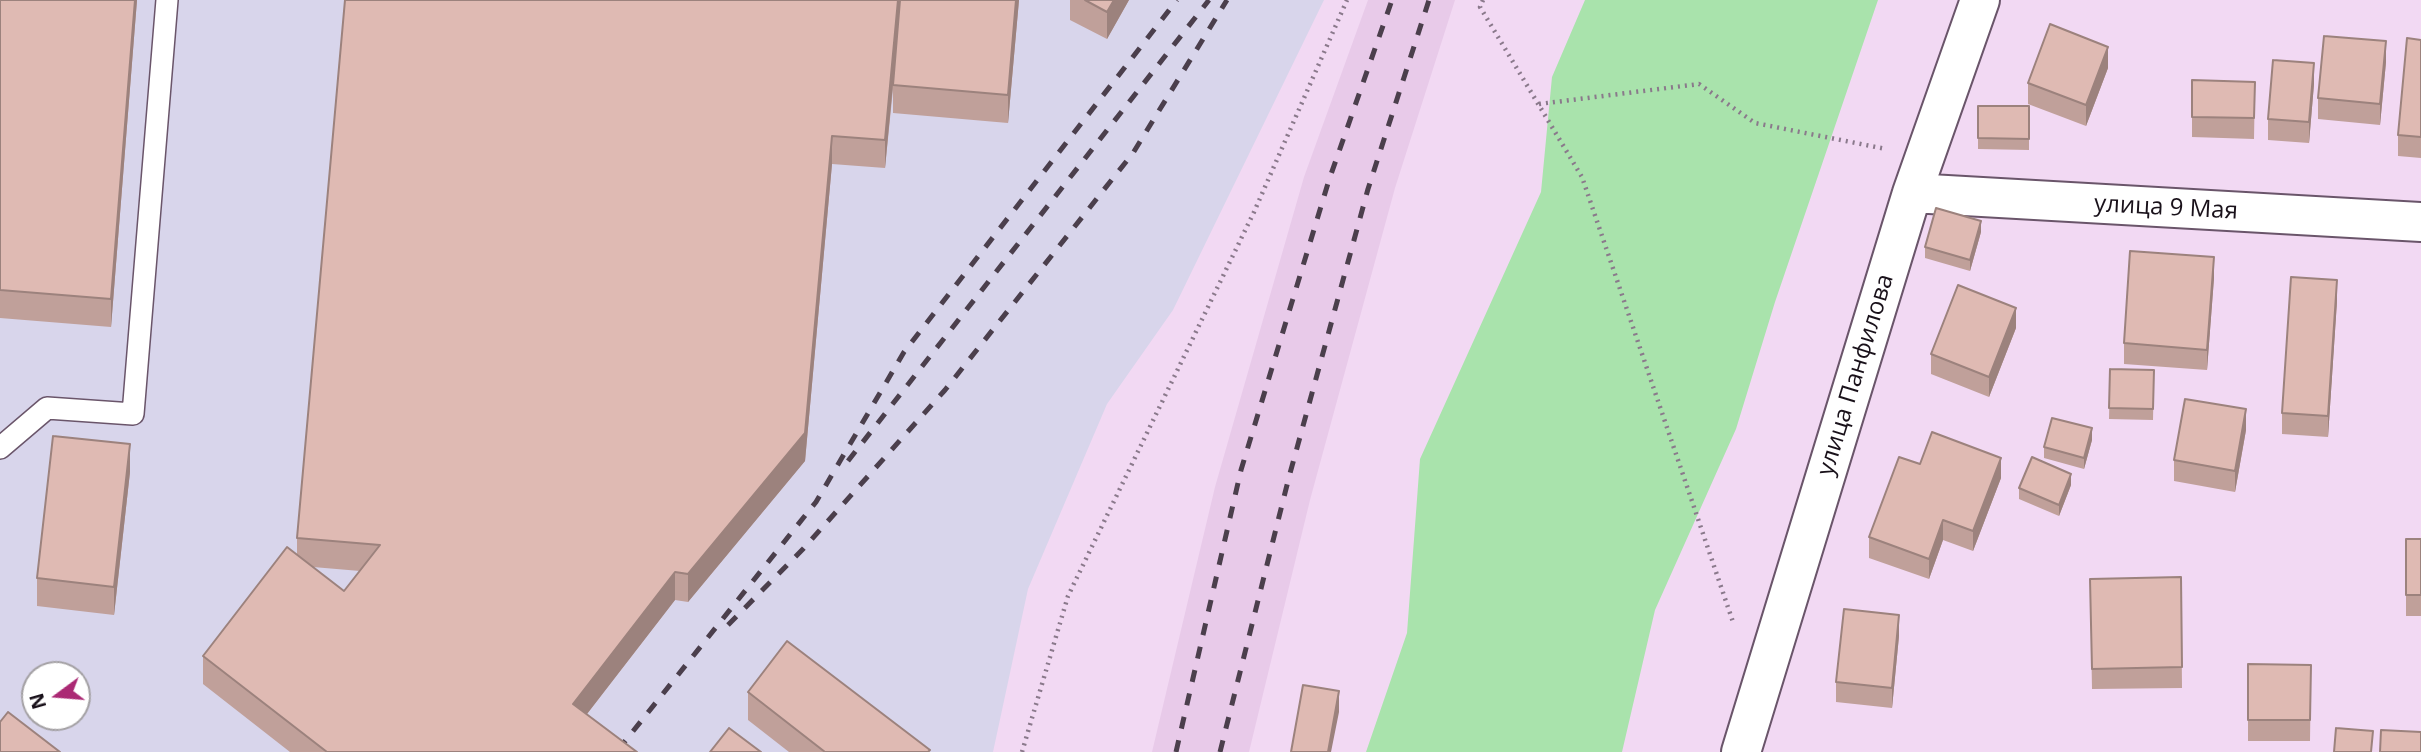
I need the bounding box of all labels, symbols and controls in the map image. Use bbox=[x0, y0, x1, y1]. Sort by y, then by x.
street label: улица 9 Мая bbox=[2093, 190, 2239, 226]
street label: улица Панфилова bbox=[1812, 271, 1900, 479]
north arrow bbox=[21, 661, 91, 731]
text: N bbox=[23, 690, 52, 712]

